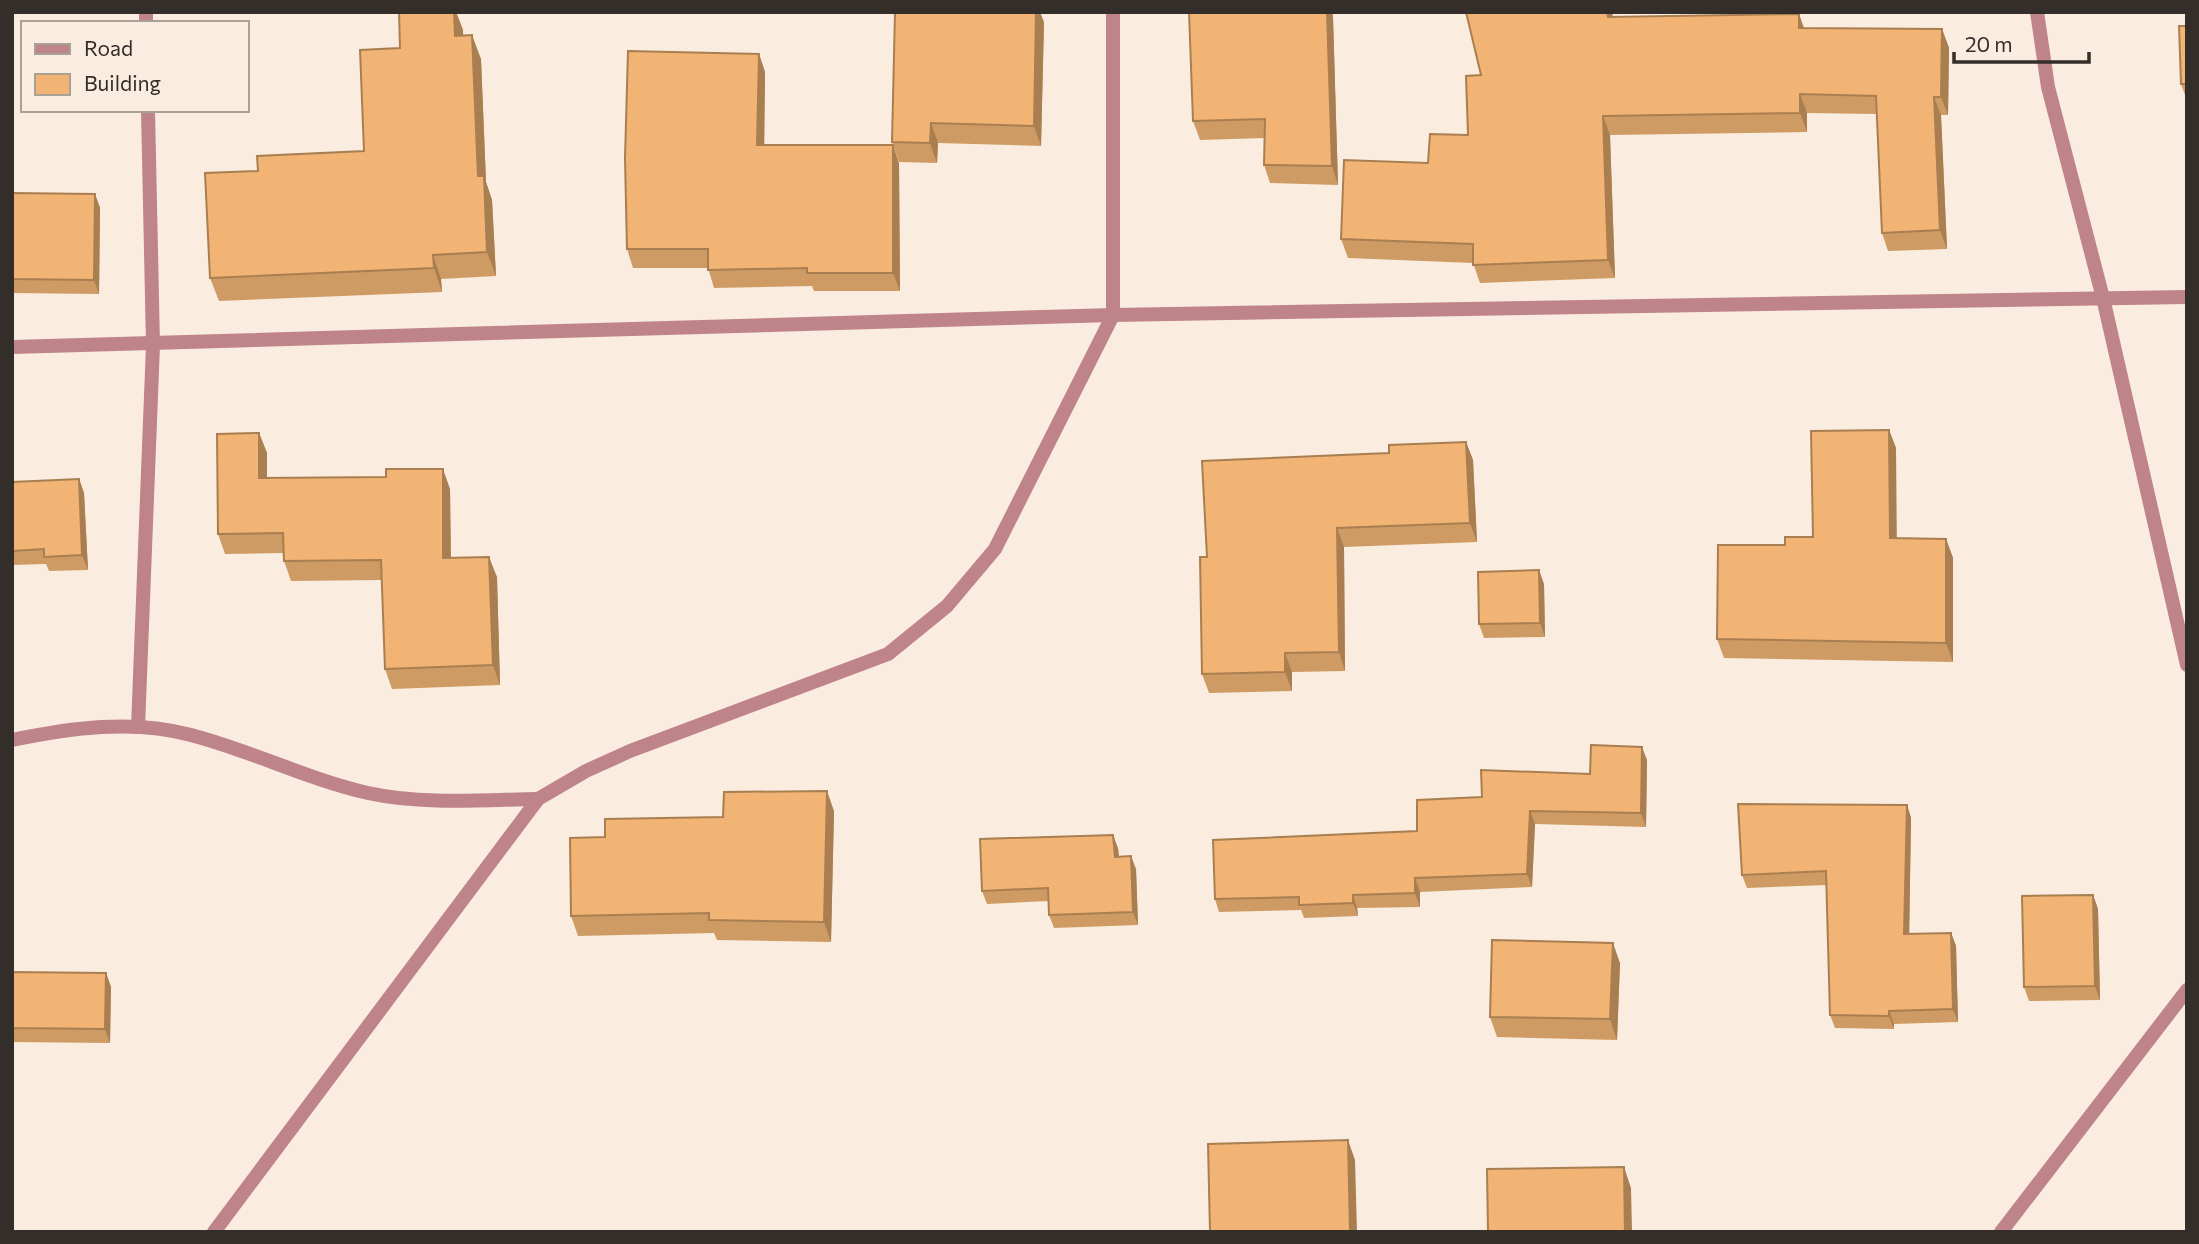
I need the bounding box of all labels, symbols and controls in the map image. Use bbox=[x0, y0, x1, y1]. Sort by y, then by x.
legend bbox=[21, 21, 248, 112]
scale bar bbox=[1954, 21, 2089, 65]
text: 20 m bbox=[1965, 31, 2013, 56]
text: Road bbox=[84, 35, 133, 60]
text: Building bbox=[84, 70, 161, 95]

